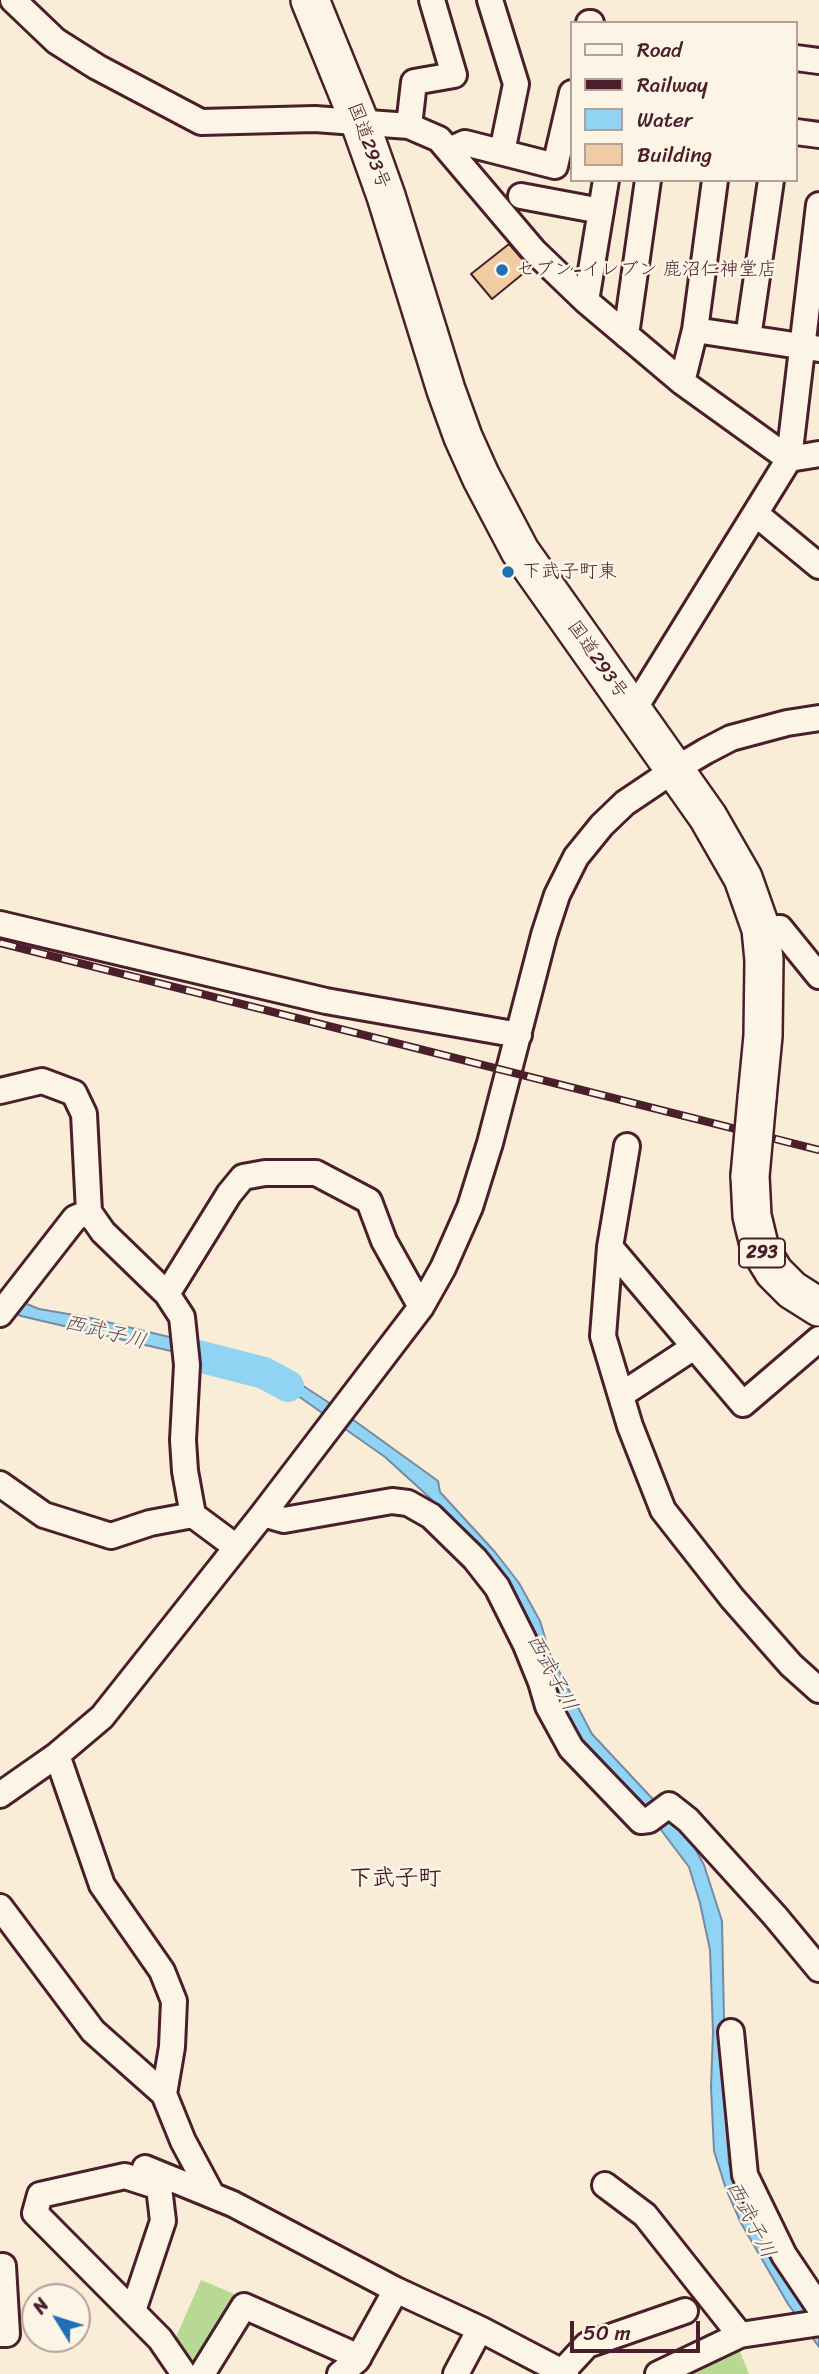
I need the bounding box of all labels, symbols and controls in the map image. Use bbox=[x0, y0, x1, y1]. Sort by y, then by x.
legend bbox=[570, 21, 798, 182]
text: Road bbox=[637, 31, 682, 69]
text: Railway bbox=[637, 66, 708, 104]
street label: 国道293号 bbox=[342, 100, 394, 192]
text: Water bbox=[637, 101, 692, 139]
text: Building bbox=[637, 136, 712, 174]
place label: セブン-イレブン 鹿沼仁神堂店 bbox=[516, 259, 777, 281]
marker: セブン-イレブン 鹿沼仁神堂店 bbox=[494, 262, 510, 278]
place label: 下武子町東 bbox=[522, 561, 617, 583]
marker: 下武子町東 bbox=[500, 564, 516, 580]
street label: 国道293号 bbox=[562, 617, 632, 703]
road number: 293 bbox=[739, 1238, 785, 1268]
water label: 西武子川 bbox=[61, 1311, 149, 1355]
water label: 西武子川 bbox=[520, 1630, 582, 1716]
district label: 下武子町 bbox=[349, 1865, 441, 1893]
water label: 西武子川 bbox=[720, 2177, 780, 2263]
north arrow bbox=[21, 2283, 91, 2353]
text: N bbox=[24, 2291, 58, 2321]
scale bar bbox=[574, 2308, 704, 2352]
text: 50 m bbox=[583, 2314, 631, 2352]

